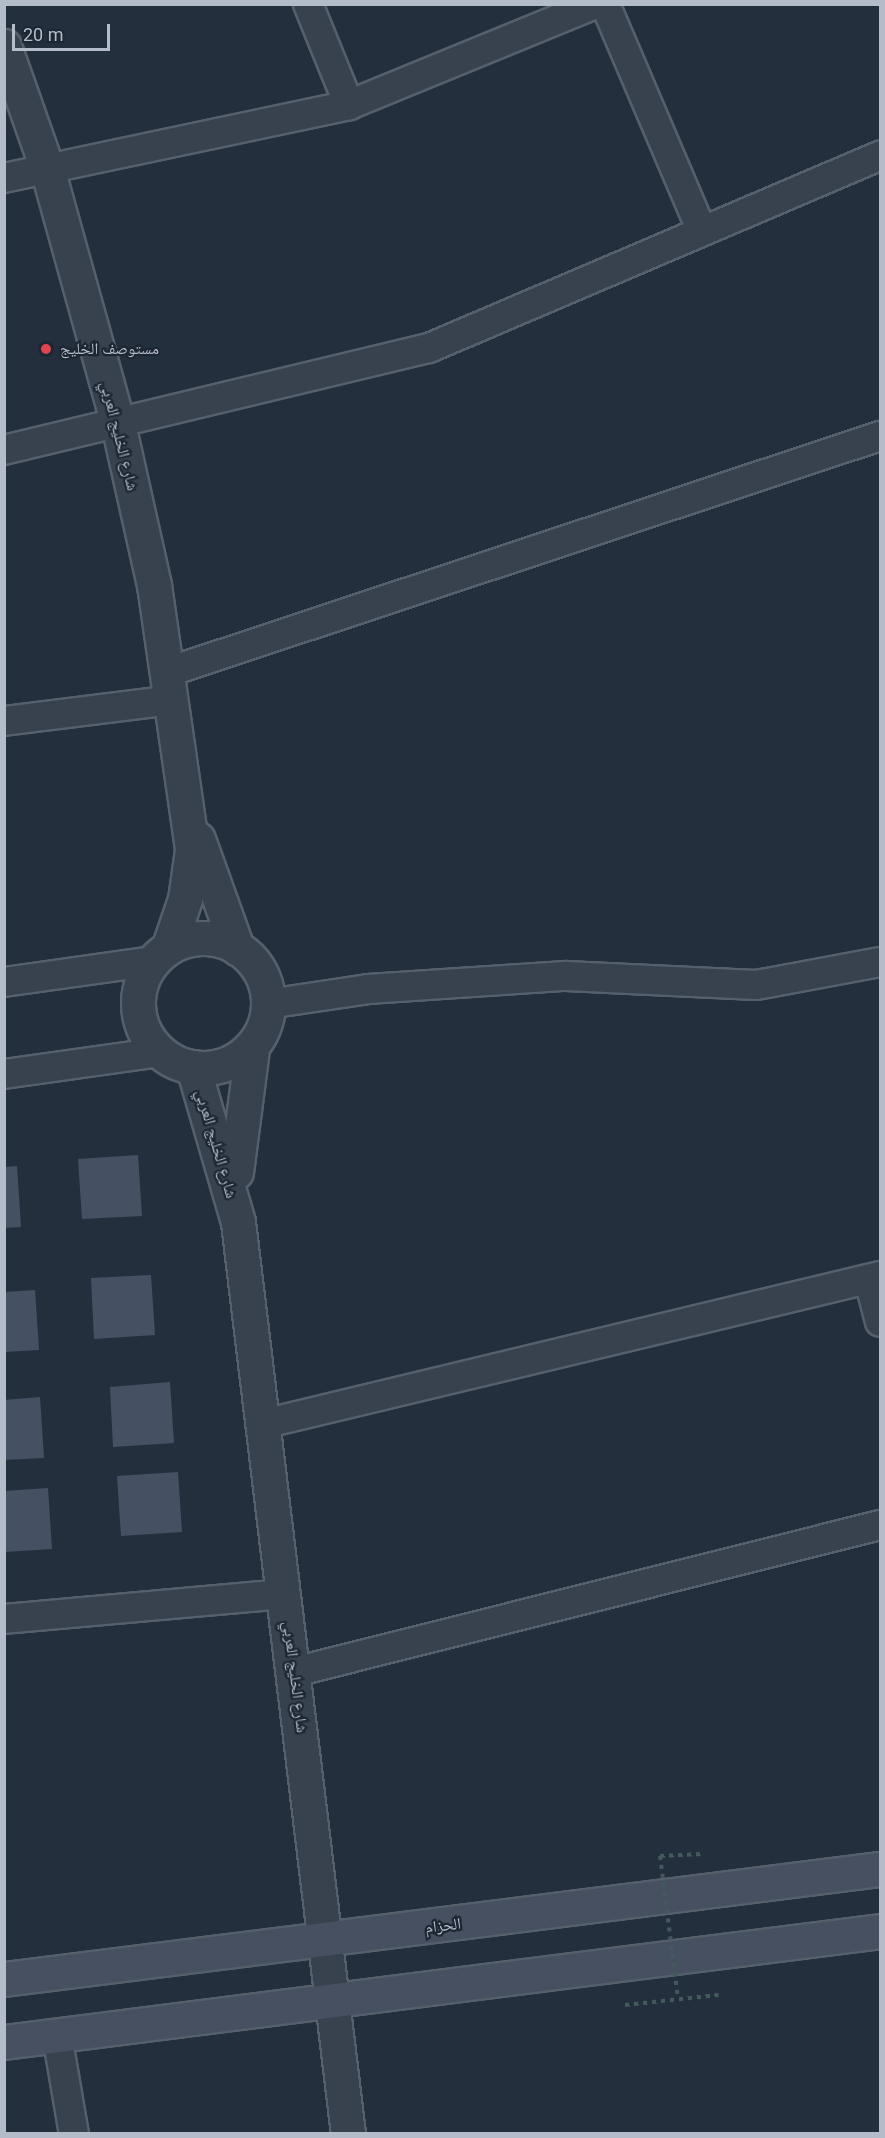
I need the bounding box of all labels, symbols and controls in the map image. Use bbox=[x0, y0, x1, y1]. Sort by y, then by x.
scale bar bbox=[15, 12, 112, 50]
text: 20 m bbox=[23, 24, 63, 45]
place label: مستوصف الخليج bbox=[60, 339, 159, 359]
marker: مستوصف الخليج bbox=[37, 340, 55, 358]
street label: شارع الخليج العربي bbox=[96, 379, 142, 493]
street label: شارع الخليج العربي bbox=[191, 1087, 241, 1201]
street label: شارع الخليج العربي bbox=[279, 1620, 311, 1734]
street label: الحزام bbox=[424, 1914, 462, 1938]

